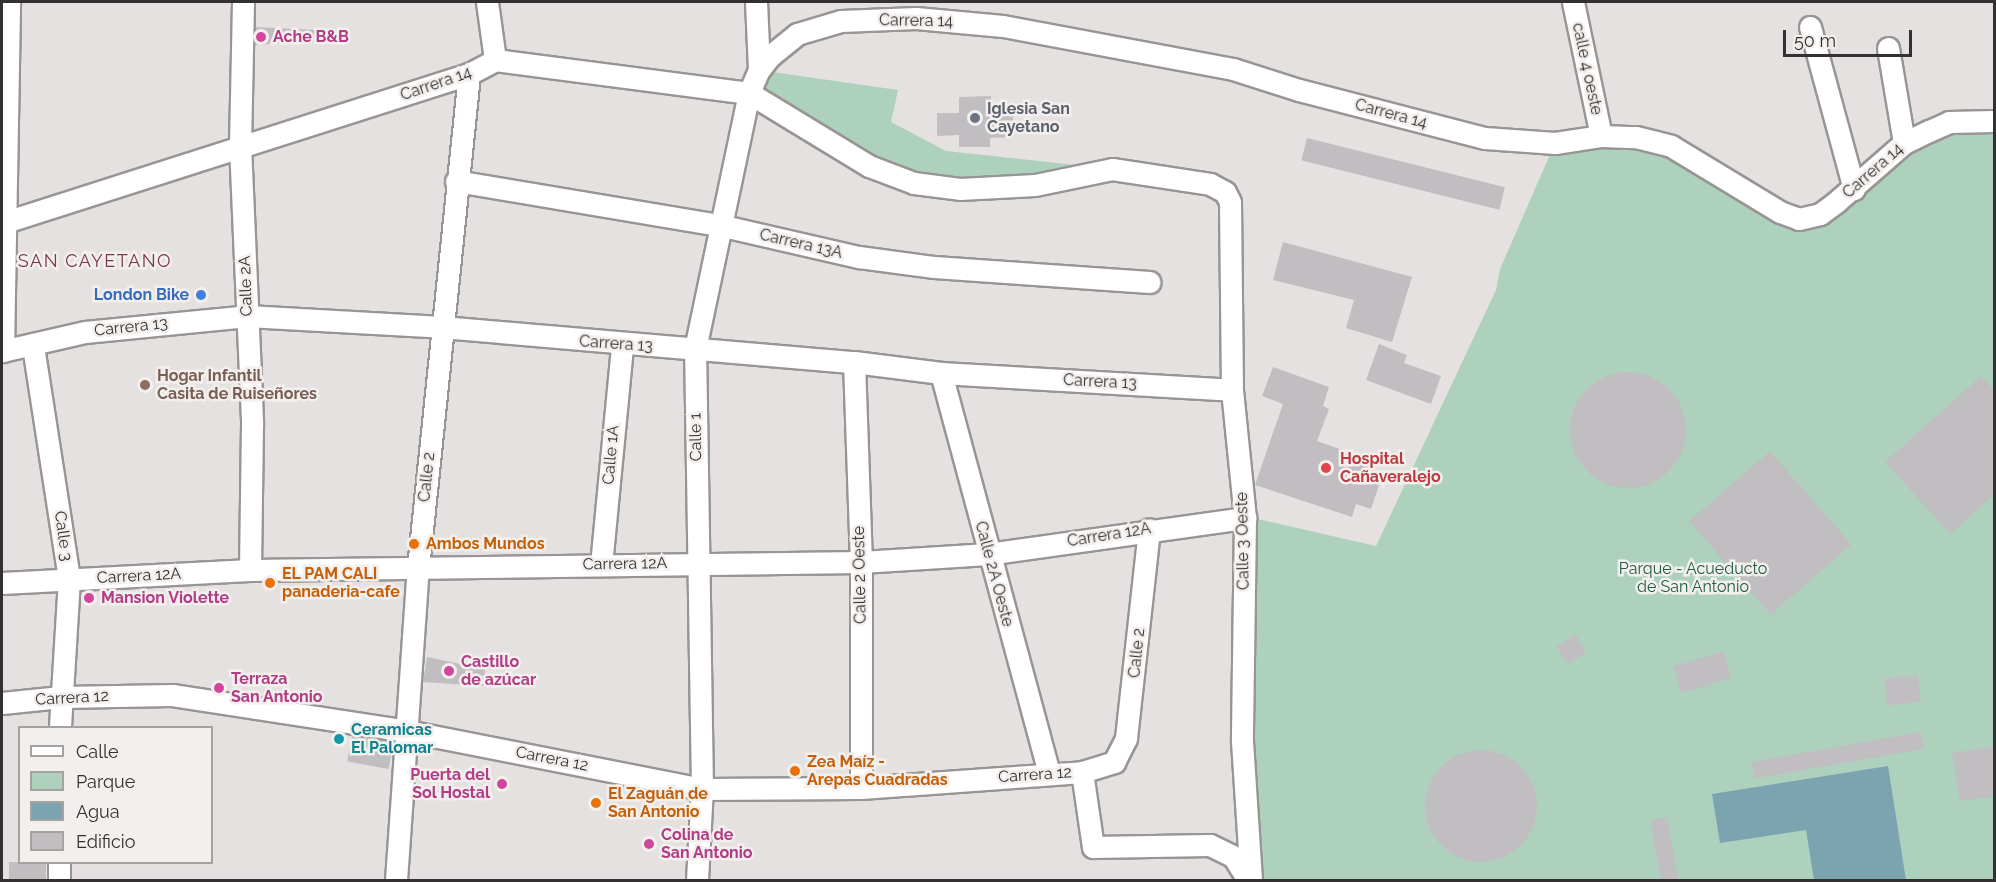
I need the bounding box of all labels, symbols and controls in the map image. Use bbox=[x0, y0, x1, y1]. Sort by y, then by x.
street label: Carrera 14 bbox=[879, 11, 953, 31]
scale bar bbox=[1786, 18, 1915, 56]
street label: calle 4 oeste bbox=[1568, 21, 1606, 117]
place label: Ache B&B bbox=[273, 27, 349, 47]
marker: Ache B&B bbox=[254, 30, 268, 44]
text: 50 m bbox=[1794, 30, 1836, 51]
street label: Carrera 14 bbox=[398, 63, 474, 105]
street label: Carrera 14 bbox=[1353, 95, 1429, 133]
place label: Iglesia San Cayetano bbox=[987, 99, 1070, 137]
marker: Iglesia San Cayetano bbox=[968, 111, 982, 125]
street label: Carrera 14 bbox=[1839, 139, 1907, 203]
street label: Carrera 13A bbox=[758, 225, 844, 263]
district label: SAN CAYETANO bbox=[18, 250, 172, 272]
street label: Calle 2A bbox=[235, 255, 257, 317]
place label: London Bike bbox=[94, 285, 189, 305]
marker: London Bike bbox=[194, 288, 208, 302]
street label: Carrera 13 bbox=[93, 314, 169, 340]
street label: Carrera 13 bbox=[579, 332, 653, 356]
place label: Hogar Infantil Casita de Ruiseñores bbox=[157, 366, 317, 404]
street label: Carrera 13 bbox=[1063, 370, 1137, 394]
marker: Hogar Infantil Casita de Ruiseñores bbox=[138, 378, 152, 392]
street label: Calle 1 bbox=[686, 412, 706, 462]
street label: Calle 1A bbox=[599, 425, 623, 485]
place label: Hospital Cañaveralejo bbox=[1340, 449, 1441, 487]
street label: Calle 2 bbox=[415, 451, 439, 503]
marker: Hospital Cañaveralejo bbox=[1317, 459, 1335, 477]
street label: Calle 3 Oeste bbox=[1233, 492, 1253, 590]
street label: Calle 3 bbox=[50, 510, 76, 562]
street label: Calle 2A Oeste bbox=[971, 519, 1017, 629]
street label: Carrera 12A bbox=[1066, 519, 1152, 551]
street label: Calle 2 Oeste bbox=[850, 526, 870, 624]
place label: Ambos Mundos bbox=[426, 534, 545, 554]
marker: Ambos Mundos bbox=[407, 537, 421, 551]
street label: Carrera 12A bbox=[583, 554, 667, 574]
park label: Parque - Acueducto de San Antonio bbox=[1619, 559, 1767, 597]
street label: Carrera 12A bbox=[96, 564, 182, 588]
place label: EL PAM CALI panaderia-cafe bbox=[282, 564, 400, 602]
marker: EL PAM CALI panaderia-cafe bbox=[263, 576, 277, 590]
place label: Mansion Violette bbox=[101, 588, 230, 608]
marker: Mansion Violette bbox=[82, 591, 96, 605]
street label: Calle 2 bbox=[1125, 627, 1149, 679]
place label: Castillo de azúcar bbox=[461, 652, 536, 690]
marker: Castillo de azúcar bbox=[442, 664, 456, 678]
place label: Terraza San Antonio bbox=[231, 669, 323, 707]
marker: Terraza San Antonio bbox=[212, 681, 226, 695]
street label: Carrera 12 bbox=[35, 686, 109, 710]
place label: Ceramicas El Palomar bbox=[351, 720, 434, 758]
legend bbox=[18, 726, 213, 864]
marker: Ceramicas El Palomar bbox=[332, 732, 346, 746]
text: Calle bbox=[76, 741, 119, 762]
street label: Carrera 12 bbox=[514, 743, 590, 775]
place label: Zea Maíz - Arepas Cuadradas bbox=[807, 752, 948, 790]
street label: Carrera 12 bbox=[998, 763, 1072, 787]
marker: Zea Maíz - Arepas Cuadradas bbox=[788, 764, 802, 778]
place label: Puerta del Sol Hostal bbox=[410, 765, 490, 803]
text: Parque bbox=[76, 771, 135, 792]
marker: Puerta del Sol Hostal bbox=[495, 777, 509, 791]
place label: El Zaguán de San Antonio bbox=[608, 784, 708, 822]
marker: El Zaguán de San Antonio bbox=[589, 796, 603, 810]
text: Agua bbox=[76, 801, 120, 822]
place label: Colina de San Antonio bbox=[661, 825, 753, 863]
text: Edificio bbox=[76, 831, 135, 852]
marker: Colina de San Antonio bbox=[642, 837, 656, 851]

